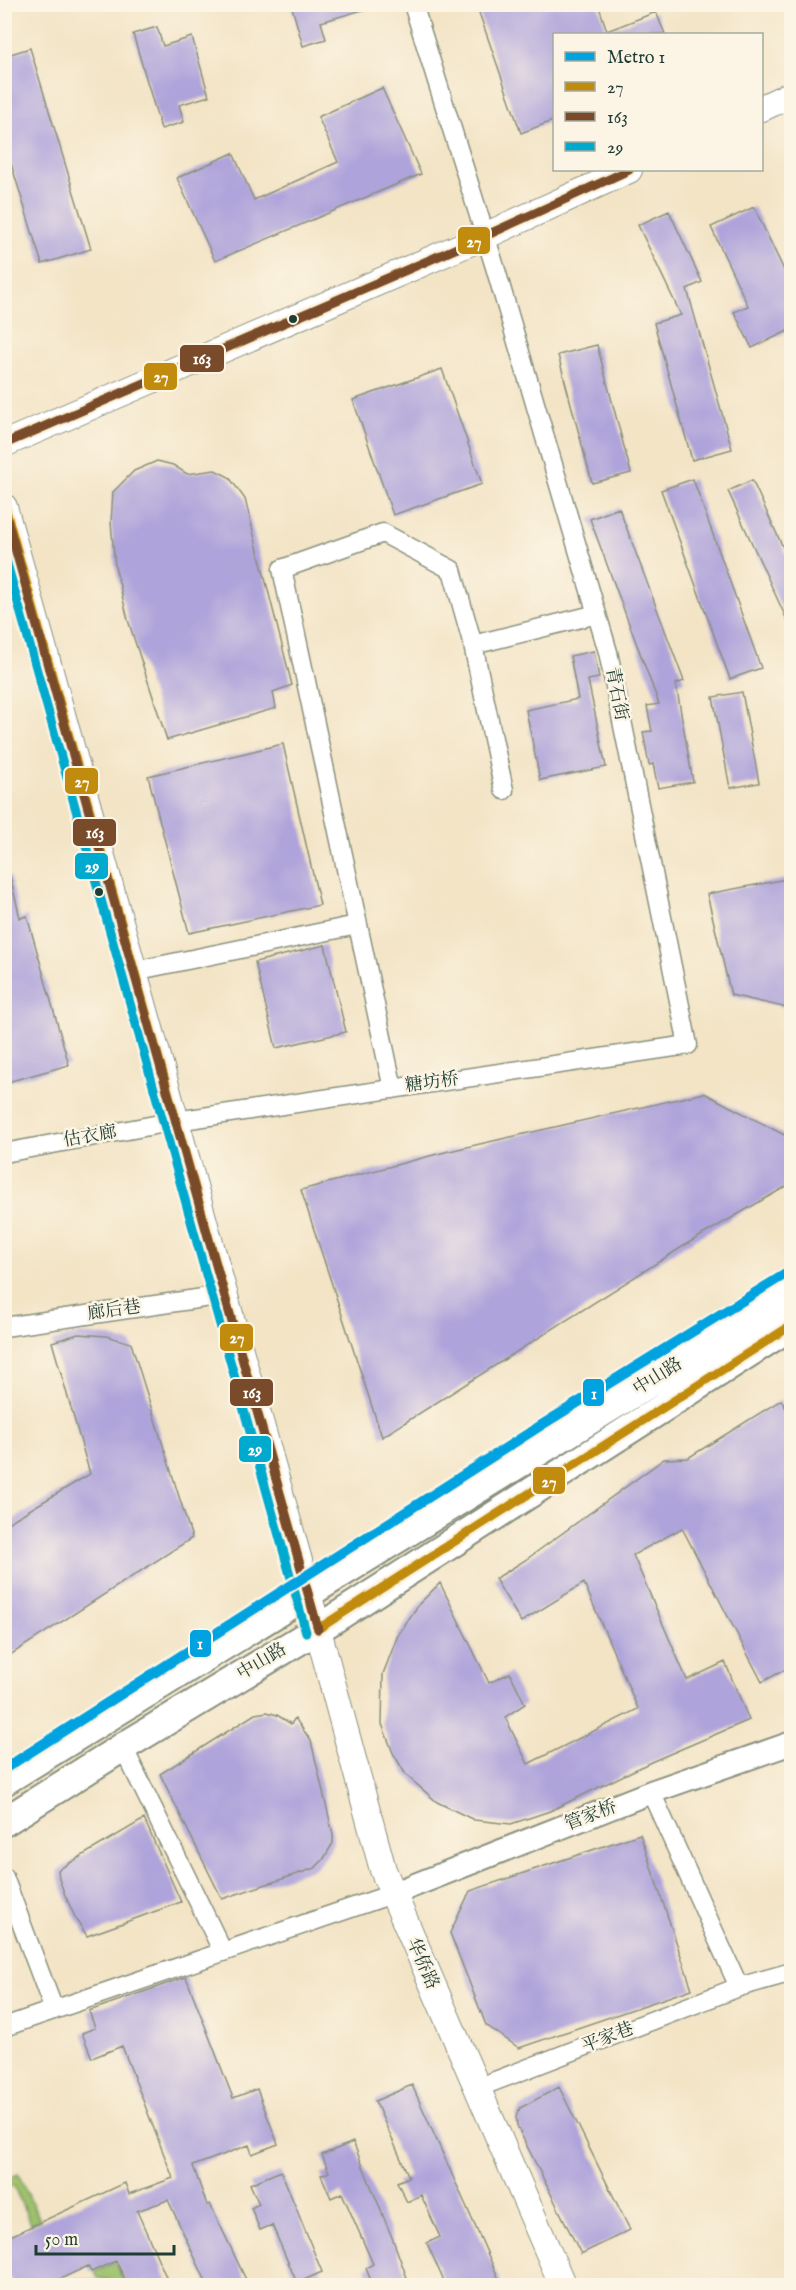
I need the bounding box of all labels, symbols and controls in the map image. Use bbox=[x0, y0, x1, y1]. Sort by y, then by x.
legend bbox=[553, 33, 763, 171]
text: Metro 1 bbox=[607, 47, 665, 70]
text: 27 bbox=[607, 77, 624, 100]
text: 163 bbox=[607, 107, 628, 130]
text: 29 bbox=[607, 137, 623, 160]
line badge: 27 bbox=[457, 226, 491, 255]
text: 27 bbox=[467, 233, 481, 253]
unlabelled marker bbox=[287, 313, 299, 325]
line badge: 163 bbox=[179, 344, 225, 373]
text: 163 bbox=[193, 350, 211, 370]
line badge: 27 bbox=[143, 362, 178, 391]
text: 27 bbox=[154, 368, 168, 388]
street label: 青石街 bbox=[600, 665, 632, 723]
line badge: 27 bbox=[64, 767, 99, 795]
text: 27 bbox=[75, 773, 89, 793]
line badge: 163 bbox=[72, 818, 117, 847]
text: 163 bbox=[86, 824, 104, 844]
line badge: 29 bbox=[74, 852, 109, 880]
text: 29 bbox=[85, 858, 99, 878]
unlabelled marker bbox=[93, 886, 105, 898]
street label: 糖坊桥 bbox=[404, 1068, 460, 1098]
street label: 估衣廊 bbox=[61, 1121, 119, 1153]
street label: 廊后巷 bbox=[86, 1296, 142, 1326]
line badge: 27 bbox=[219, 1323, 254, 1352]
text: 27 bbox=[230, 1329, 244, 1349]
street label: 中山路 bbox=[629, 1353, 687, 1401]
line badge: 163 bbox=[229, 1378, 274, 1407]
line badge: 1 bbox=[582, 1378, 605, 1407]
text: 163 bbox=[243, 1384, 261, 1404]
text: 1 bbox=[591, 1385, 597, 1405]
line badge: 29 bbox=[238, 1435, 272, 1463]
text: 29 bbox=[248, 1441, 262, 1461]
line badge: 27 bbox=[532, 1466, 566, 1495]
text: 27 bbox=[542, 1473, 556, 1493]
line badge: 1 bbox=[189, 1629, 212, 1658]
text: 1 bbox=[197, 1635, 203, 1655]
street label: 中山路 bbox=[233, 1638, 291, 1686]
street label: 管家桥 bbox=[562, 1796, 620, 1836]
street label: 华侨路 bbox=[401, 1935, 443, 1993]
street label: 平家巷 bbox=[579, 2018, 637, 2058]
scale bar bbox=[36, 2218, 174, 2256]
text: 50 m bbox=[45, 2229, 78, 2252]

